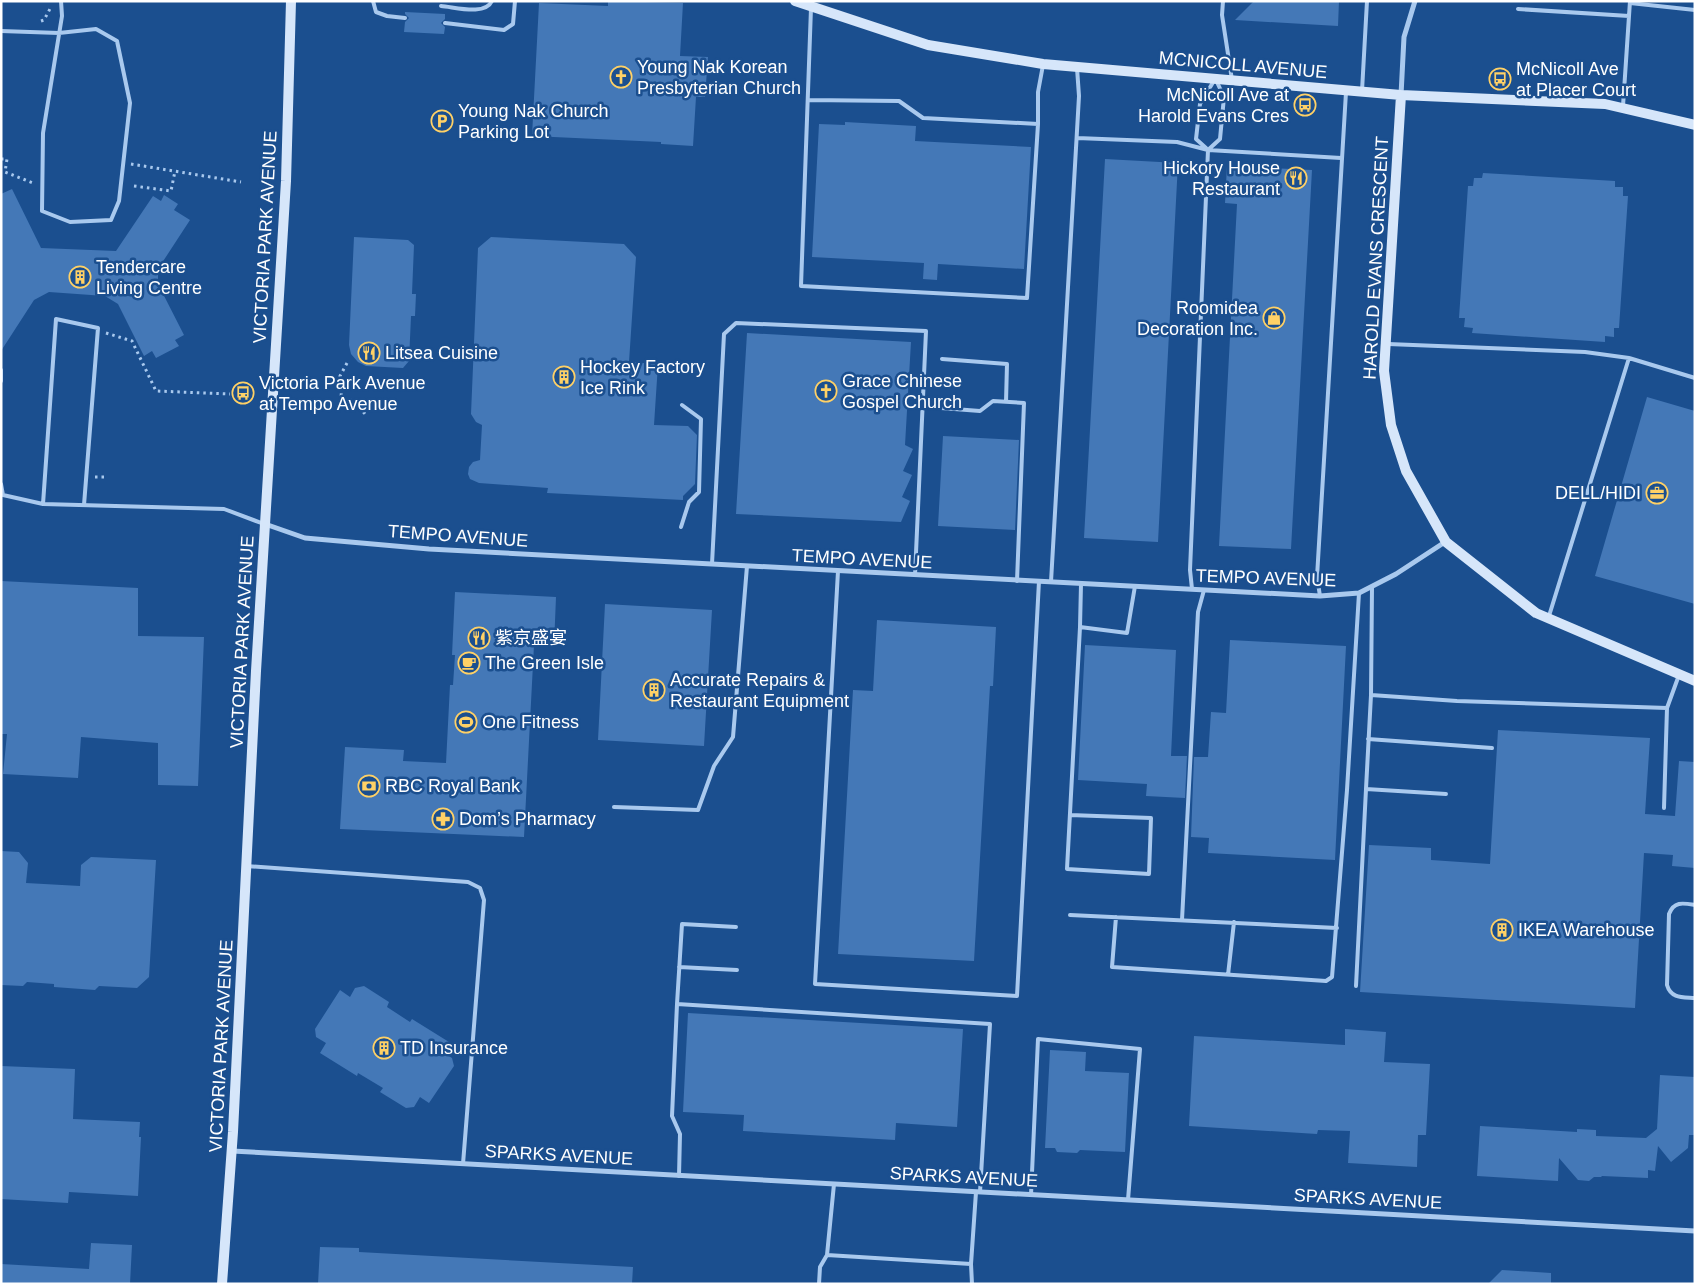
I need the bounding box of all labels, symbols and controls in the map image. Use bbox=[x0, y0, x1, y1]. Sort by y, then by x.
street label: MCNICOLL AVENUE bbox=[1158, 48, 1328, 82]
place label: Young Nak Korean Presbyterian Church bbox=[637, 57, 801, 98]
place label: McNicoll Ave at Placer Court bbox=[1516, 59, 1636, 100]
church icon: Young Nak Korean Presbyterian Church bbox=[609, 65, 633, 89]
bus stop icon: McNicoll Ave at Placer Court bbox=[1488, 67, 1512, 91]
place label: McNicoll Ave at Harold Evans Cres bbox=[1138, 85, 1289, 126]
bus stop icon: McNicoll Ave at Harold Evans Cres bbox=[1293, 93, 1317, 117]
place label: Young Nak Church Parking Lot bbox=[458, 101, 608, 142]
parking icon: Young Nak Church Parking Lot bbox=[430, 109, 454, 133]
street label: VICTORIA PARK AVENUE bbox=[249, 130, 281, 344]
street label: HAROLD EVANS CRESCENT bbox=[1360, 136, 1392, 380]
place label: Hickory House Restaurant bbox=[1163, 158, 1280, 199]
restaurant icon: Hickory House Restaurant bbox=[1284, 166, 1308, 190]
place label: Tendercare Living Centre bbox=[96, 257, 202, 298]
building icon: Tendercare Living Centre bbox=[68, 265, 92, 289]
place label: Roomidea Decoration Inc. bbox=[1137, 298, 1259, 339]
shop icon: Roomidea Decoration Inc. bbox=[1262, 306, 1286, 330]
restaurant icon: Litsea Cuisine bbox=[357, 341, 381, 365]
place label: Litsea Cuisine bbox=[385, 343, 498, 363]
place label: Hockey Factory Ice Rink bbox=[580, 357, 705, 398]
building icon: Hockey Factory Ice Rink bbox=[552, 365, 576, 389]
place label: Grace Chinese Gospel Church bbox=[842, 371, 962, 412]
place label: Victoria Park Avenue at Tempo Avenue bbox=[259, 373, 425, 414]
church icon: Grace Chinese Gospel Church bbox=[814, 379, 838, 403]
bus stop icon: Victoria Park Avenue at Tempo Avenue bbox=[231, 381, 255, 405]
office icon: DELL/HIDI bbox=[1645, 481, 1669, 505]
place label: DELL/HIDI bbox=[1555, 483, 1641, 503]
street label: TEMPO AVENUE bbox=[387, 521, 529, 551]
street label: VICTORIA PARK AVENUE bbox=[226, 535, 258, 749]
street label: TEMPO AVENUE bbox=[791, 545, 933, 573]
street label: TEMPO AVENUE bbox=[1195, 566, 1337, 590]
restaurant icon: 紫京盛宴 bbox=[467, 626, 491, 650]
place label: 紫京盛宴 bbox=[495, 628, 567, 648]
cafe icon: The Green Isle bbox=[457, 651, 481, 675]
place label: The Green Isle bbox=[485, 653, 604, 673]
place label: Accurate Repairs & Restaurant Equipment bbox=[670, 670, 849, 711]
building icon: Accurate Repairs & Restaurant Equipment bbox=[642, 678, 666, 702]
sports icon: One Fitness bbox=[454, 710, 478, 734]
place label: One Fitness bbox=[482, 712, 579, 732]
bank icon: RBC Royal Bank bbox=[357, 774, 381, 798]
place label: RBC Royal Bank bbox=[385, 776, 521, 796]
pharmacy icon: Dom’s Pharmacy bbox=[431, 807, 455, 831]
place label: Dom’s Pharmacy bbox=[459, 809, 596, 829]
building icon: IKEA Warehouse bbox=[1490, 918, 1514, 942]
place label: IKEA Warehouse bbox=[1518, 920, 1654, 940]
street label: VICTORIA PARK AVENUE bbox=[205, 939, 237, 1153]
building icon: TD Insurance bbox=[372, 1036, 396, 1060]
place label: TD Insurance bbox=[400, 1038, 508, 1058]
street label: SPARKS AVENUE bbox=[484, 1141, 634, 1169]
street label: SPARKS AVENUE bbox=[889, 1163, 1039, 1191]
street label: SPARKS AVENUE bbox=[1293, 1185, 1443, 1213]

